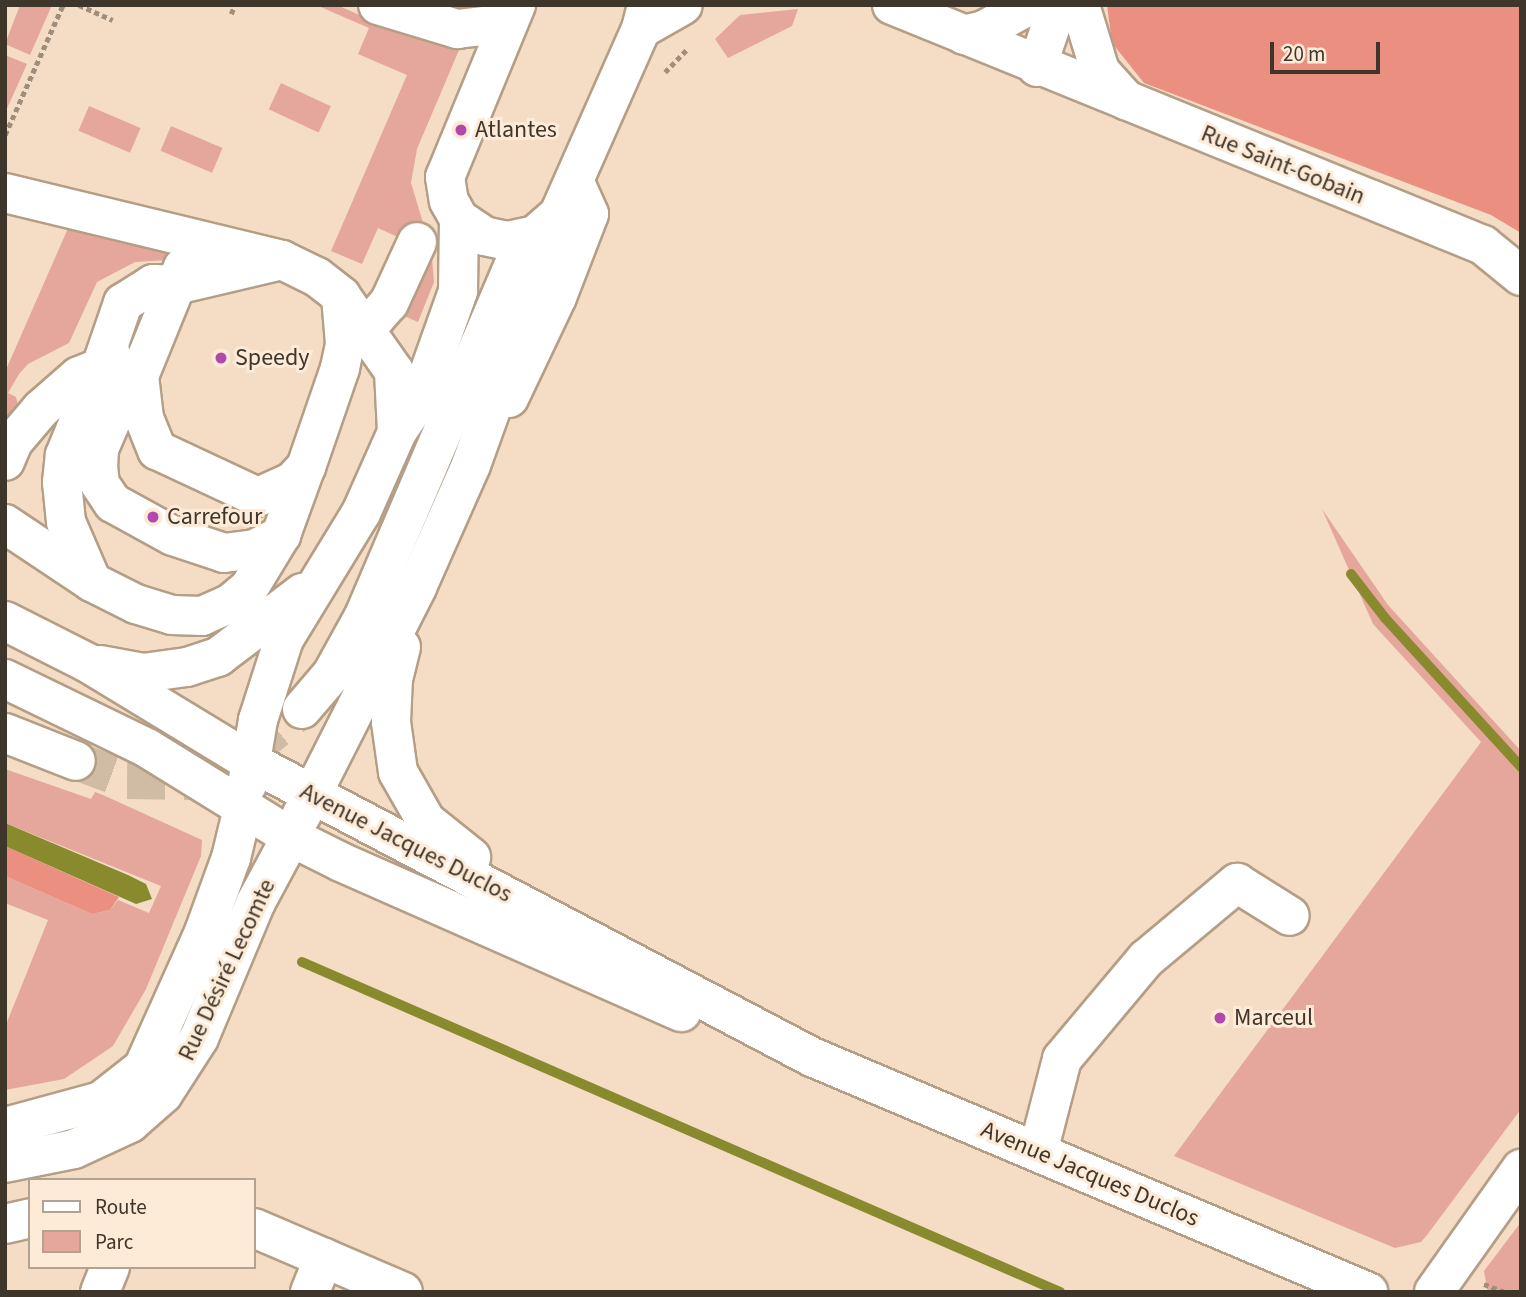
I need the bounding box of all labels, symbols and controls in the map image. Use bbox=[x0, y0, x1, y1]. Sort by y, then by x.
scale bar bbox=[1274, 28, 1384, 72]
text: 20 m bbox=[1283, 39, 1325, 69]
place label: Atlantes bbox=[475, 116, 557, 144]
street label: Rue Saint-Gobain bbox=[1197, 119, 1369, 211]
marker: Atlantes bbox=[453, 122, 469, 138]
place label: Speedy bbox=[235, 344, 309, 372]
marker: Speedy bbox=[213, 350, 229, 366]
place label: Carrefour bbox=[167, 503, 262, 531]
marker: Carrefour bbox=[145, 509, 161, 525]
street label: Avenue Jacques Duclos bbox=[295, 777, 517, 909]
street label: Rue Désiré Lecomte bbox=[172, 875, 282, 1065]
place label: Marceul bbox=[1234, 1004, 1313, 1032]
marker: Marceul bbox=[1212, 1010, 1228, 1026]
street label: Avenue Jacques Duclos bbox=[977, 1115, 1203, 1233]
legend bbox=[28, 1178, 256, 1269]
text: Route bbox=[95, 1192, 147, 1222]
text: Parc bbox=[95, 1227, 133, 1257]

